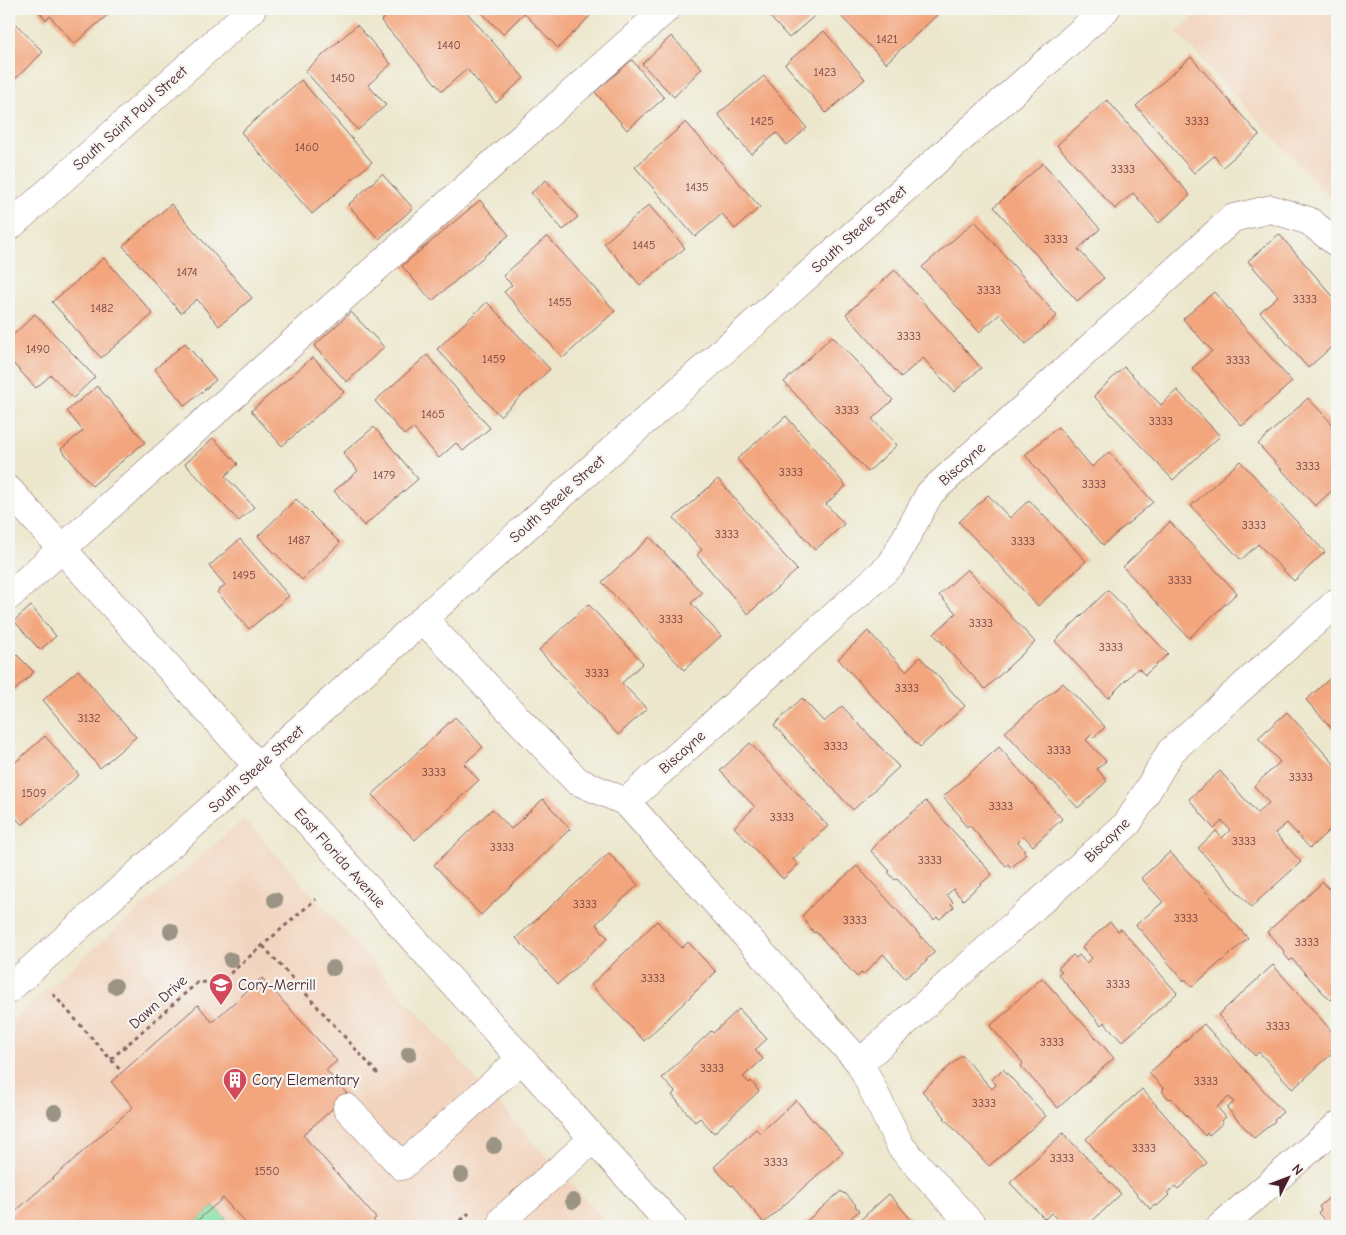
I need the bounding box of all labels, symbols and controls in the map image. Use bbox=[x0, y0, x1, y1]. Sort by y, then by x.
house number: 1421 bbox=[876, 32, 898, 46]
house number: 1440 bbox=[437, 38, 461, 52]
street label: South Saint Paul Street bbox=[69, 62, 191, 174]
house number: 1423 bbox=[814, 65, 836, 79]
house number: 1450 bbox=[331, 71, 355, 85]
house number: 1425 bbox=[750, 114, 774, 128]
house number: 3333 bbox=[1185, 114, 1209, 128]
house number: 1460 bbox=[295, 140, 319, 154]
house number: 3333 bbox=[1111, 162, 1135, 176]
house number: 1435 bbox=[685, 180, 709, 194]
street label: South Steele Street bbox=[808, 181, 911, 276]
house number: 3333 bbox=[1044, 232, 1068, 246]
house number: 1445 bbox=[633, 238, 655, 252]
house number: 1474 bbox=[176, 265, 198, 279]
house number: 3333 bbox=[977, 283, 1001, 297]
house number: 3333 bbox=[1293, 292, 1317, 306]
house number: 1455 bbox=[548, 295, 572, 309]
house number: 1482 bbox=[91, 301, 114, 315]
house number: 3333 bbox=[897, 329, 921, 343]
house number: 1490 bbox=[26, 342, 50, 356]
house number: 1459 bbox=[482, 352, 506, 366]
house number: 3333 bbox=[1226, 353, 1250, 367]
house number: 3333 bbox=[835, 403, 859, 417]
house number: 1465 bbox=[421, 407, 445, 421]
house number: 3333 bbox=[1149, 414, 1173, 428]
street label: Biscayne bbox=[935, 438, 989, 490]
street label: South Steele Street bbox=[506, 451, 609, 546]
house number: 3333 bbox=[1296, 459, 1320, 473]
house number: 3333 bbox=[779, 465, 803, 479]
house number: 1479 bbox=[373, 468, 395, 482]
house number: 3333 bbox=[1082, 477, 1106, 491]
house number: 3333 bbox=[1242, 518, 1266, 532]
house number: 3333 bbox=[715, 527, 739, 541]
house number: 1487 bbox=[288, 533, 311, 547]
house number: 3333 bbox=[1011, 534, 1035, 548]
house number: 1495 bbox=[232, 568, 256, 582]
house number: 3333 bbox=[1168, 573, 1192, 587]
house number: 3333 bbox=[659, 612, 683, 626]
house number: 3333 bbox=[969, 616, 993, 630]
house number: 3333 bbox=[1099, 640, 1123, 654]
house number: 3333 bbox=[585, 666, 609, 680]
house number: 3333 bbox=[895, 681, 919, 695]
house number: 3132 bbox=[77, 711, 101, 725]
street label: South Steele Street bbox=[205, 721, 308, 816]
street label: Biscayne bbox=[655, 726, 709, 778]
house number: 3333 bbox=[824, 739, 848, 753]
house number: 3333 bbox=[1047, 743, 1071, 757]
house number: 3333 bbox=[422, 765, 446, 779]
house number: 3333 bbox=[1289, 770, 1313, 784]
house number: 1509 bbox=[22, 786, 46, 800]
house number: 3333 bbox=[989, 799, 1013, 813]
street label: East Florida Avenue bbox=[291, 804, 390, 912]
house number: 3333 bbox=[770, 810, 794, 824]
street label: Biscayne bbox=[1080, 814, 1134, 866]
house number: 3333 bbox=[1232, 834, 1256, 848]
house number: 3333 bbox=[490, 840, 514, 854]
house number: 3333 bbox=[918, 853, 942, 867]
house number: 3333 bbox=[573, 897, 597, 911]
house number: 3333 bbox=[1174, 911, 1198, 925]
house number: 3333 bbox=[843, 913, 867, 927]
house number: 3333 bbox=[1295, 935, 1319, 949]
street label: Dawn Drive bbox=[125, 971, 191, 1033]
house number: 3333 bbox=[641, 971, 665, 985]
school or university icon: Cory-Merrill bbox=[208, 972, 234, 1006]
place label: Cory-Merrill bbox=[238, 976, 316, 994]
house number: 3333 bbox=[1106, 977, 1130, 991]
house number: 3333 bbox=[1266, 1019, 1290, 1033]
house number: 3333 bbox=[1040, 1035, 1064, 1049]
house number: 3333 bbox=[700, 1061, 724, 1075]
building icon: Cory Elementary bbox=[222, 1067, 248, 1101]
place label: Cory Elementary bbox=[252, 1071, 359, 1089]
house number: 3333 bbox=[1194, 1074, 1218, 1088]
house number: 3333 bbox=[972, 1096, 996, 1110]
house number: 3333 bbox=[1132, 1141, 1156, 1155]
house number: 3333 bbox=[1050, 1151, 1074, 1165]
north arrow bbox=[1264, 1152, 1314, 1202]
house number: 3333 bbox=[764, 1155, 788, 1169]
text: N bbox=[1288, 1161, 1307, 1179]
house number: 1550 bbox=[254, 1164, 280, 1178]

